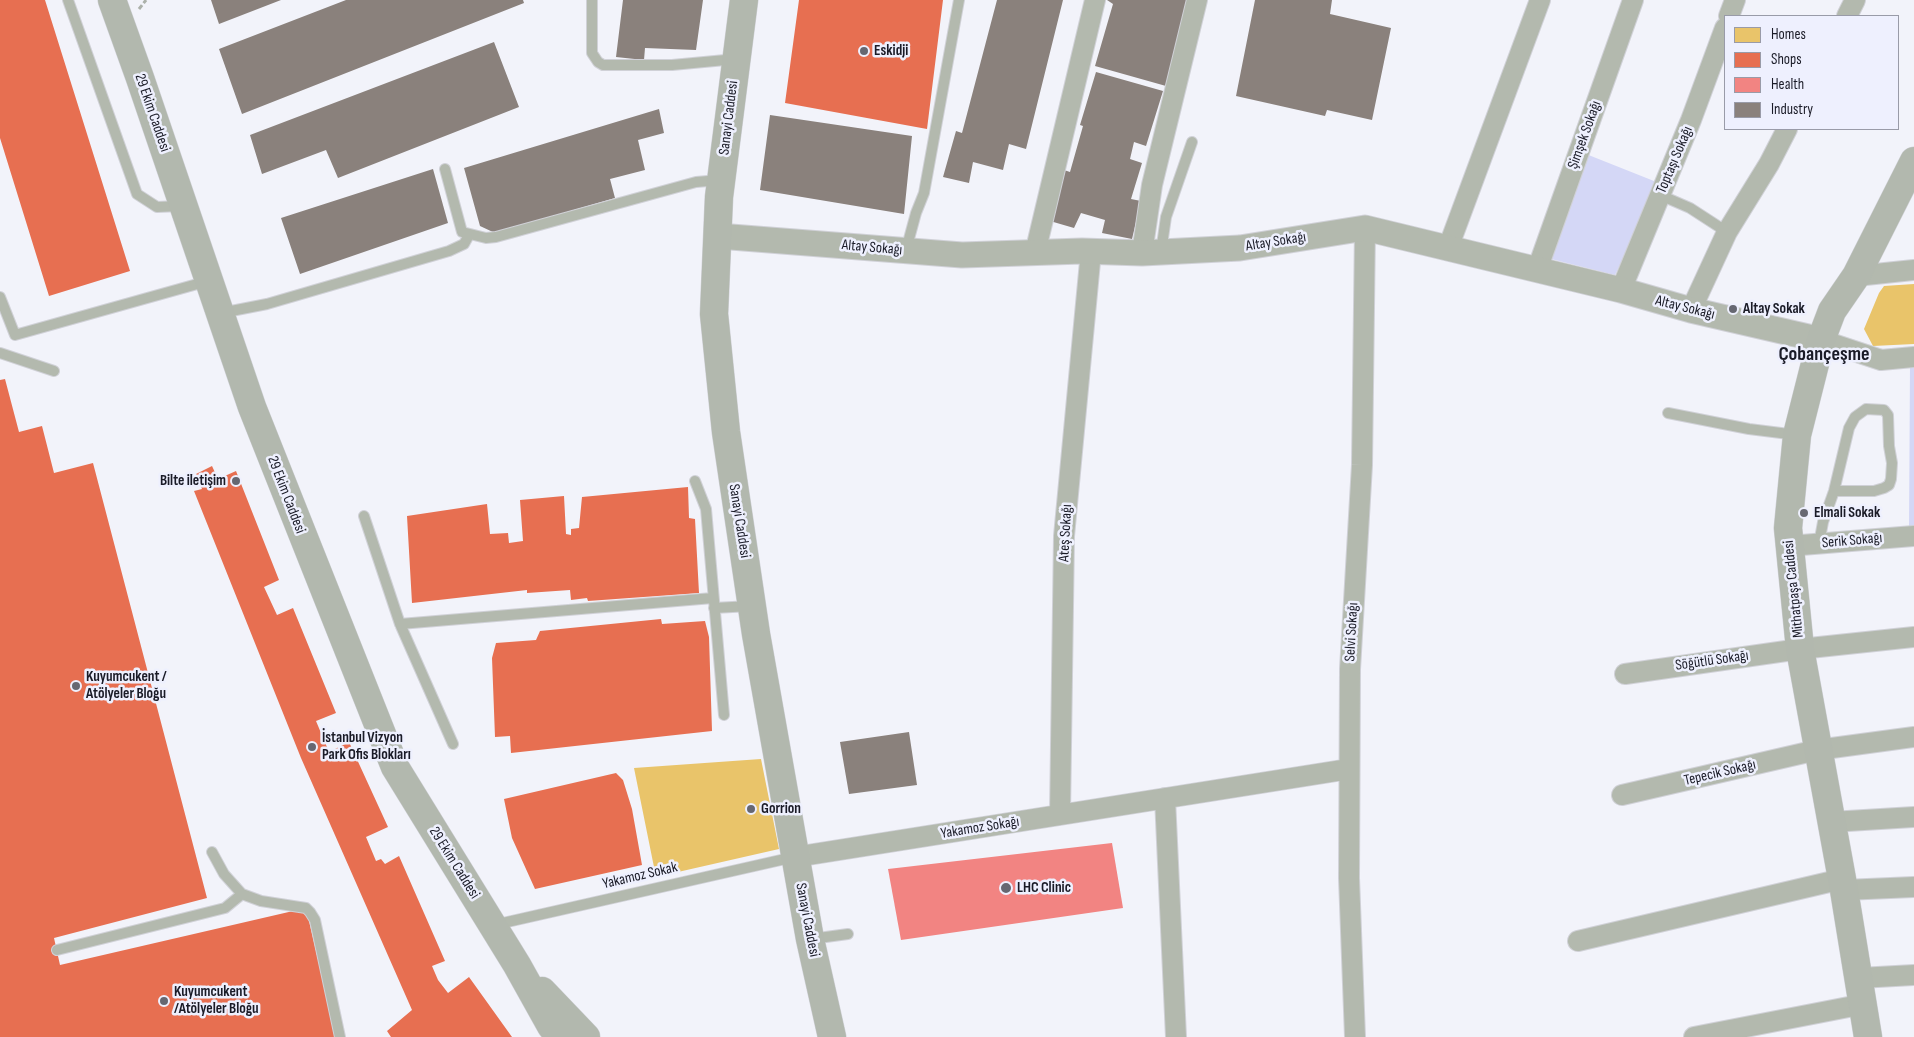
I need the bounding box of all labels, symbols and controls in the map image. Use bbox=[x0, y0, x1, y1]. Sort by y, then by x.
legend bbox=[1724, 15, 1899, 130]
text: Homes bbox=[1771, 25, 1806, 44]
place label: Eskidji bbox=[874, 42, 908, 60]
marker: Eskidji bbox=[858, 45, 870, 57]
text: Shops bbox=[1771, 50, 1802, 69]
street label: 29 Ekim Caddesi bbox=[130, 72, 174, 154]
text: Health bbox=[1771, 75, 1804, 94]
street label: Sanayi Caddesi bbox=[716, 80, 742, 156]
street label: Şimşek Sokağı bbox=[1564, 98, 1606, 172]
text: Industry bbox=[1771, 100, 1813, 119]
street label: Toptaşı Sokağı bbox=[1653, 124, 1697, 196]
street label: Altay Sokağı bbox=[1245, 228, 1307, 256]
street label: Altay Sokağı bbox=[841, 236, 903, 260]
street label: Altay Sokağı bbox=[1653, 292, 1717, 324]
place label: Altay Sokak bbox=[1743, 300, 1805, 318]
marker: Altay Sokak bbox=[1727, 303, 1739, 315]
district label: Çobançeşme bbox=[1779, 343, 1869, 367]
street label: 29 Ekim Caddesi bbox=[263, 454, 309, 536]
place label: Bilte iletişim bbox=[160, 472, 226, 490]
marker: Bilte iletişim bbox=[230, 475, 242, 487]
street label: Sanayi Caddesi bbox=[724, 483, 754, 559]
street label: Ateş Sokağı bbox=[1056, 504, 1076, 562]
place label: Elmali Sokak bbox=[1814, 504, 1880, 522]
marker: Elmali Sokak bbox=[1798, 507, 1810, 519]
street label: Serik Sokağı bbox=[1821, 529, 1883, 553]
street label: Mithatpaşa Caddesi bbox=[1780, 539, 1808, 639]
street label: Selvi Sokağı bbox=[1341, 602, 1363, 662]
street label: Söğütlü Sokağı bbox=[1674, 647, 1750, 675]
place label: Kuyumcukent / Atölyeler Bloğu bbox=[86, 668, 167, 703]
marker: Kuyumcukent / Atölyeler Bloğu bbox=[70, 680, 82, 692]
place label: İstanbul Vizyon Park Ofis Blokları bbox=[322, 729, 411, 764]
marker: İstanbul Vizyon Park Ofis Blokları bbox=[306, 741, 318, 753]
street label: Tepecik Sokağı bbox=[1682, 756, 1758, 790]
place label: Gorrion bbox=[761, 800, 801, 818]
marker: Gorrion bbox=[745, 803, 757, 815]
street label: Yakamoz Sokağı bbox=[939, 813, 1021, 843]
street label: 29 Ekim Caddesi bbox=[425, 824, 483, 902]
street label: Yakamoz Sokak bbox=[601, 859, 679, 893]
place label: LHC Clinic bbox=[1017, 879, 1071, 897]
marker: LHC Clinic bbox=[999, 881, 1013, 895]
street label: Sanayi Caddesi bbox=[791, 882, 823, 958]
place label: Kuyumcukent /Atölyeler Bloğu bbox=[174, 983, 259, 1018]
marker: Kuyumcukent /Atölyeler Bloğu bbox=[158, 995, 170, 1007]

